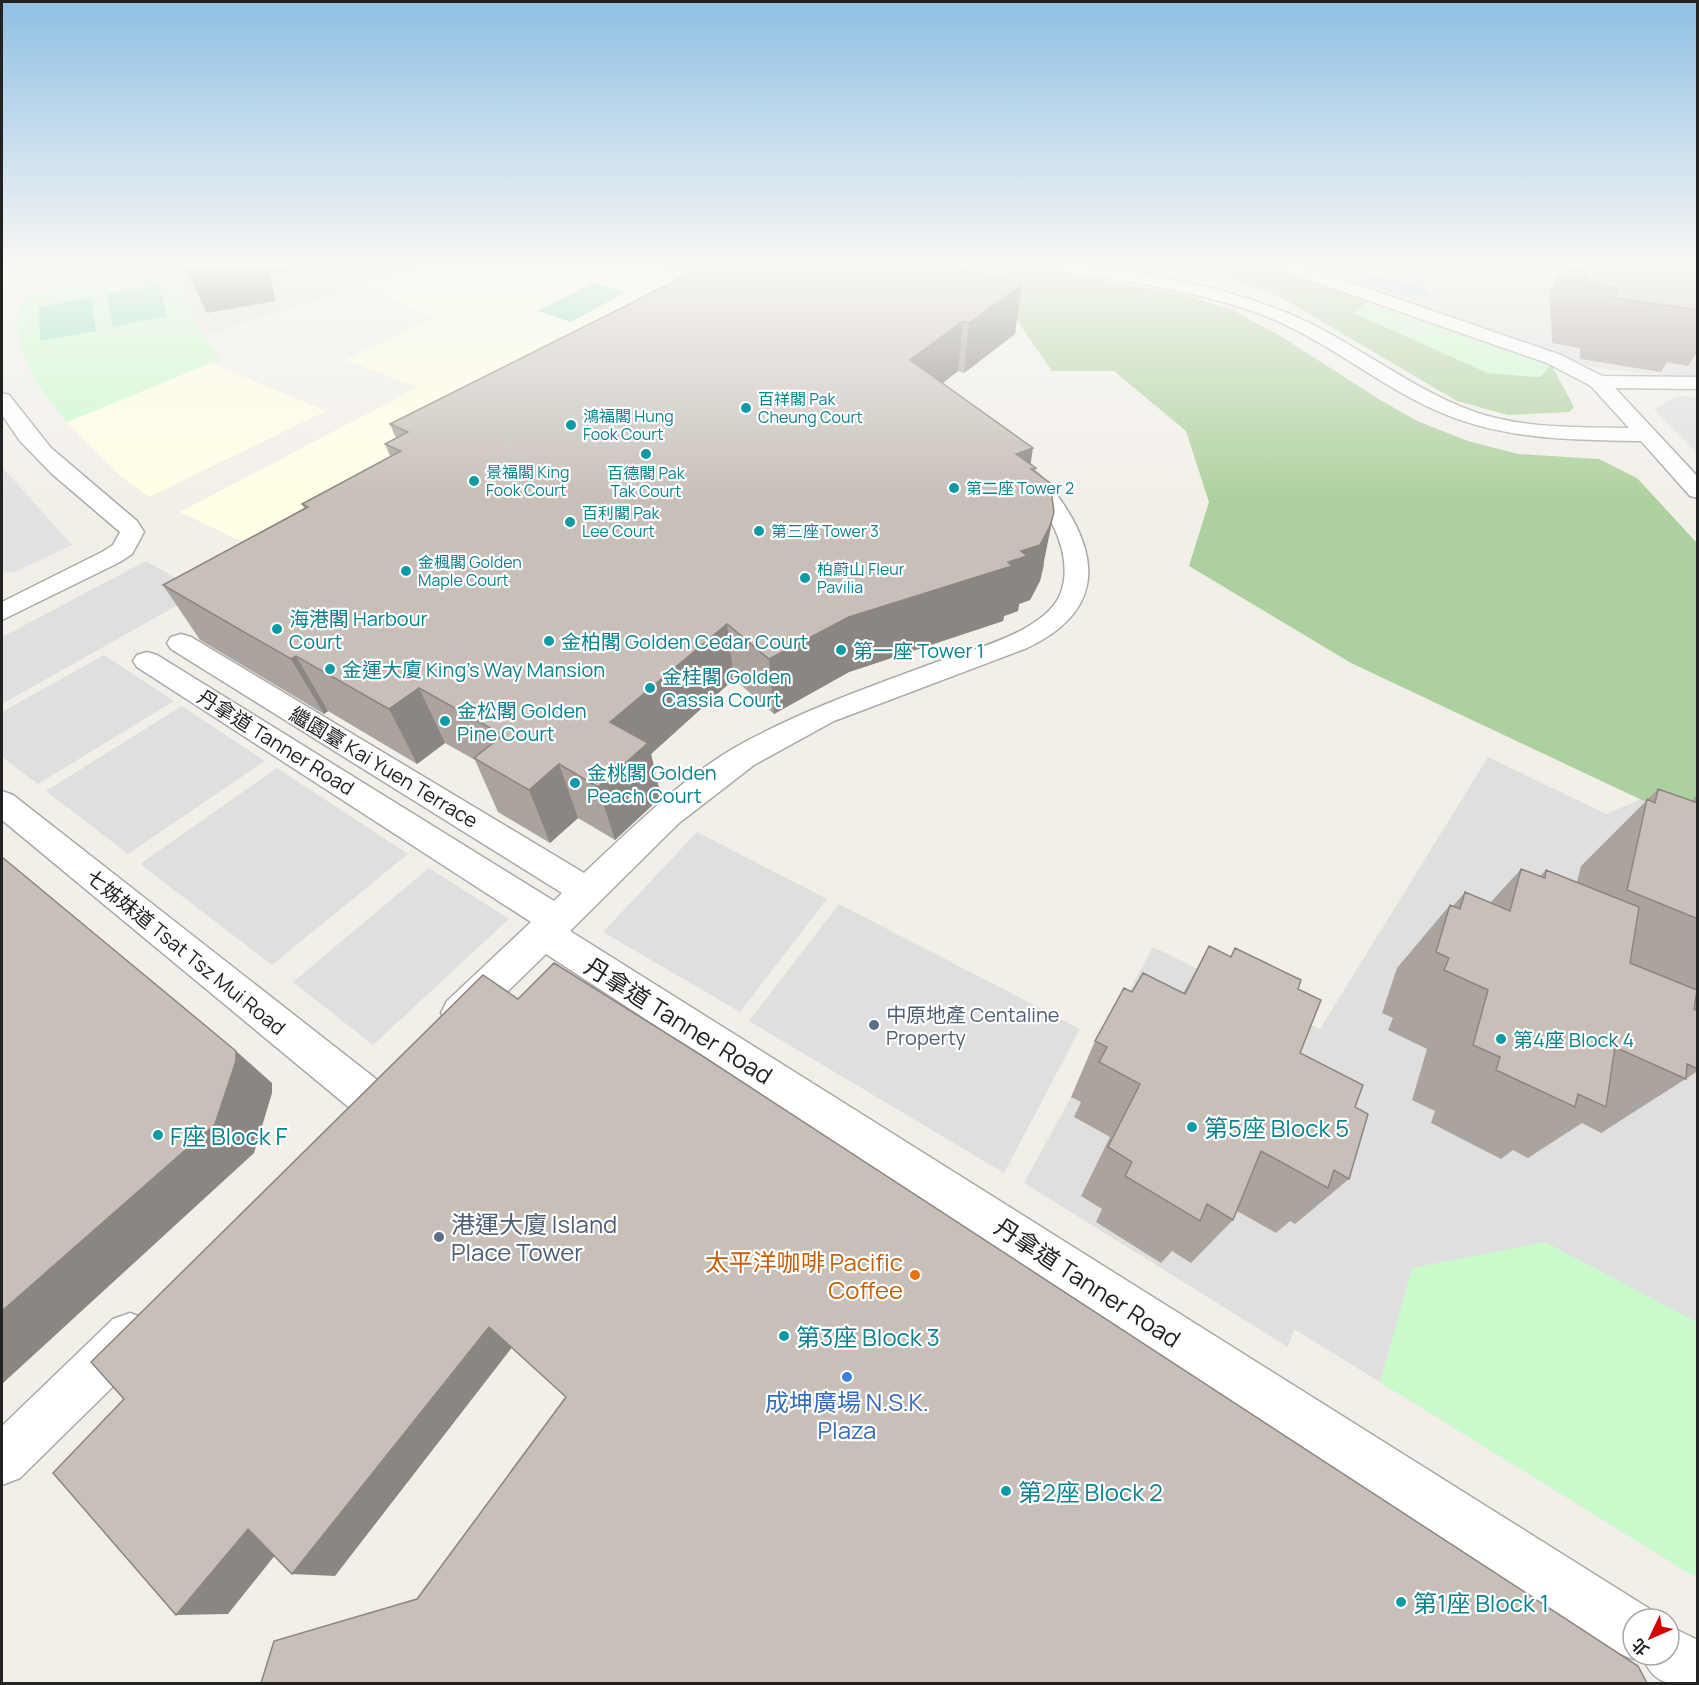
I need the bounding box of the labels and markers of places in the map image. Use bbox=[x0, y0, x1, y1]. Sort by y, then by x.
place label: 百祥閣 Pak Cheung Court bbox=[758, 388, 863, 428]
marker: 百祥閣 Pak Cheung Court bbox=[739, 401, 753, 415]
place label: 鴻福閣 Hung Fook Court bbox=[583, 405, 674, 445]
marker: 鴻福閣 Hung Fook Court bbox=[564, 418, 578, 432]
marker: 百德閣 Pak Tak Court bbox=[639, 447, 653, 461]
place label: 景福閣 King Fook Court bbox=[486, 461, 569, 501]
place label: 百德閣 Pak Tak Court bbox=[607, 462, 686, 502]
marker: 景福閣 King Fook Court bbox=[467, 474, 481, 488]
place label: 第二座 Tower 2 bbox=[966, 477, 1074, 499]
marker: 第二座 Tower 2 bbox=[947, 481, 961, 495]
place label: 百利閣 Pak Lee Court bbox=[582, 502, 660, 542]
marker: 百利閣 Pak Lee Court bbox=[563, 515, 577, 529]
place label: 第三座 Tower 3 bbox=[771, 520, 879, 542]
marker: 第三座 Tower 3 bbox=[752, 524, 766, 538]
place label: 金楓閣 Golden Maple Court bbox=[418, 551, 522, 591]
place label: 柏蔚山 Fleur Pavilia bbox=[817, 558, 905, 598]
marker: 金楓閣 Golden Maple Court bbox=[399, 564, 413, 578]
marker: 柏蔚山 Fleur Pavilia bbox=[798, 571, 812, 585]
place label: 海港閣 Harbour Court bbox=[289, 605, 428, 655]
marker: 海港閣 Harbour Court bbox=[270, 622, 284, 636]
place label: 金柏閣 Golden Cedar Court bbox=[561, 628, 808, 655]
marker: 金柏閣 Golden Cedar Court bbox=[542, 634, 556, 648]
place label: 第一座 Tower 1 bbox=[853, 637, 984, 664]
marker: 第一座 Tower 1 bbox=[834, 643, 848, 657]
place label: 金運大廈 King's Way Mansion bbox=[342, 656, 605, 683]
marker: 金運大廈 King's Way Mansion bbox=[323, 662, 337, 676]
place label: 金桂閣 Golden Cassia Court bbox=[662, 663, 792, 713]
marker: 金桂閣 Golden Cassia Court bbox=[643, 681, 657, 695]
place label: 金松閣 Golden Pine Court bbox=[457, 697, 587, 747]
marker: 金松閣 Golden Pine Court bbox=[438, 714, 452, 728]
place label: 金桃閣 Golden Peach Court bbox=[587, 759, 717, 809]
marker: 金桃閣 Golden Peach Court bbox=[568, 776, 582, 790]
place label: 中原地產 Centaline Property bbox=[886, 1001, 1060, 1051]
marker: 中原地產 Centaline Property bbox=[867, 1018, 881, 1032]
place label: 第4座 Block 4 bbox=[1513, 1026, 1634, 1053]
marker: 第4座 Block 4 bbox=[1494, 1032, 1508, 1046]
place label: 第5座 Block 5 bbox=[1204, 1111, 1349, 1144]
place label: F座 Block F bbox=[170, 1119, 287, 1152]
marker: 第5座 Block 5 bbox=[1185, 1120, 1199, 1134]
marker: F座 Block F bbox=[151, 1128, 165, 1142]
place label: 港運大廈 Island Place Tower bbox=[451, 1207, 617, 1268]
marker: 港運大廈 Island Place Tower bbox=[432, 1230, 446, 1244]
place label: 太平洋咖啡 Pacific Coffee bbox=[705, 1245, 903, 1306]
marker: 太平洋咖啡 Pacific Coffee bbox=[908, 1268, 922, 1282]
place label: 第3座 Block 3 bbox=[796, 1320, 940, 1353]
marker: 第3座 Block 3 bbox=[777, 1329, 791, 1343]
marker: 成坤廣場 N.S.K. Plaza bbox=[840, 1370, 854, 1384]
place label: 成坤廣場 N.S.K. Plaza bbox=[765, 1385, 929, 1446]
place label: 第2座 Block 2 bbox=[1018, 1475, 1163, 1508]
marker: 第2座 Block 2 bbox=[999, 1484, 1013, 1498]
place label: 第1座 Block 1 bbox=[1413, 1586, 1549, 1619]
marker: 第1座 Block 1 bbox=[1394, 1595, 1408, 1609]

